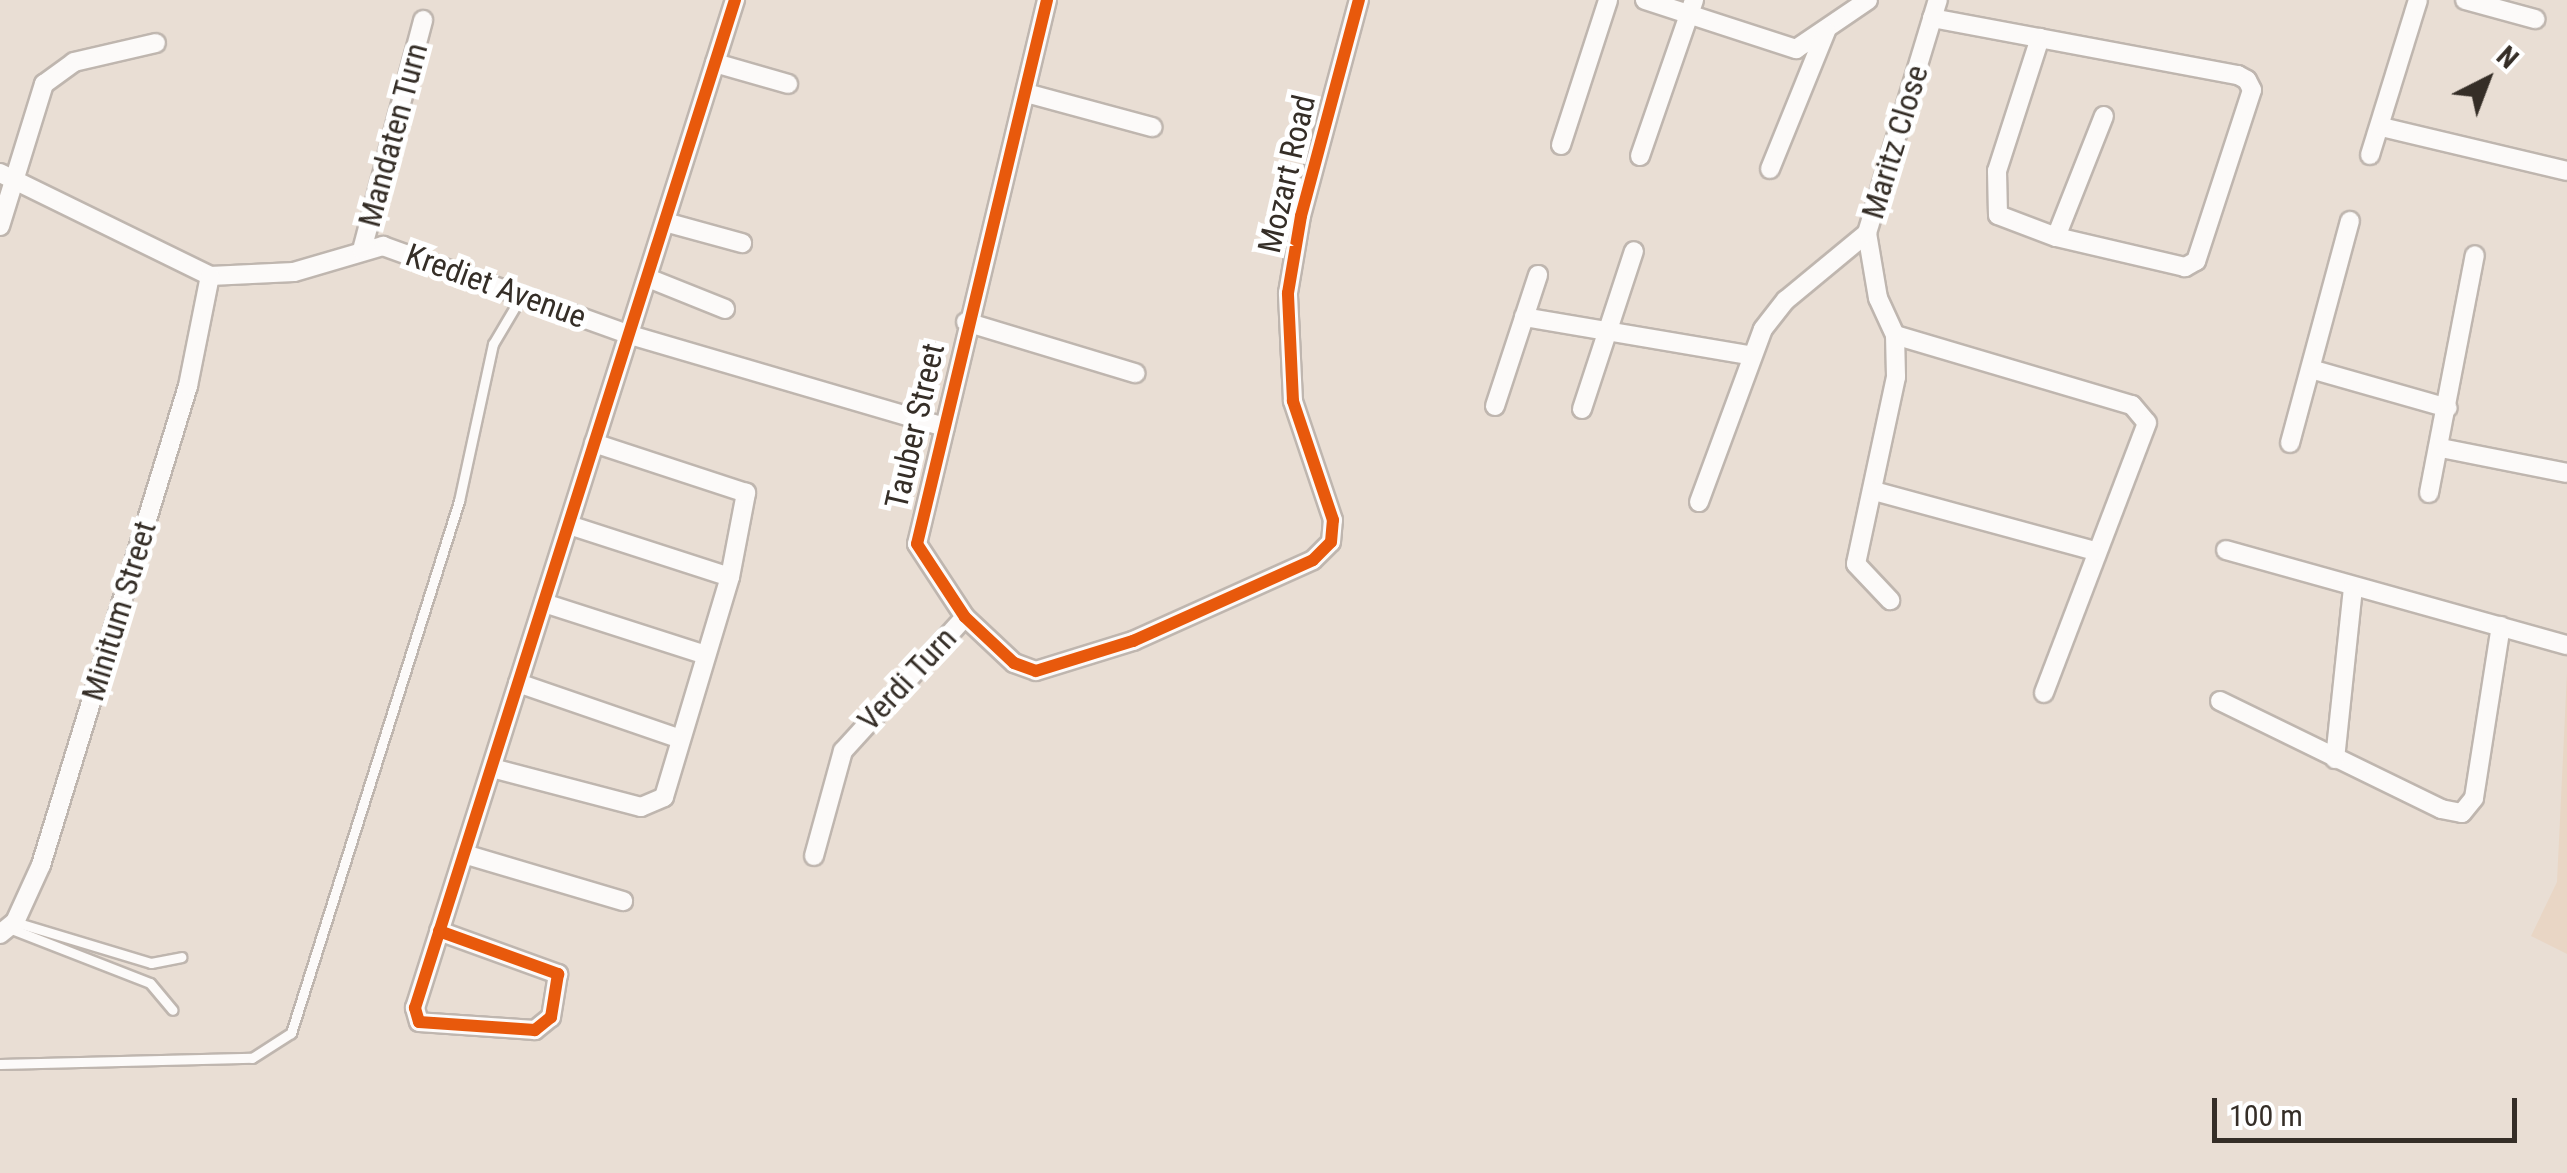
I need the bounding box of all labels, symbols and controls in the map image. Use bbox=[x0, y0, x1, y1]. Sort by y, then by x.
north arrow bbox=[2437, 30, 2537, 130]
street label: Mandaten Turn bbox=[350, 39, 436, 231]
text: N bbox=[2490, 39, 2525, 75]
street label: Maritz Close bbox=[1853, 61, 1937, 223]
street label: Mozart Road bbox=[1250, 91, 1324, 257]
street label: Krediet Avenue bbox=[401, 236, 591, 336]
street label: Tauber Street bbox=[877, 340, 953, 512]
street label: Minitum Street bbox=[73, 517, 165, 705]
street label: Verdi Turn bbox=[849, 619, 965, 739]
scale bar bbox=[2217, 1078, 2522, 1140]
text: 100 m bbox=[2229, 1098, 2303, 1133]

